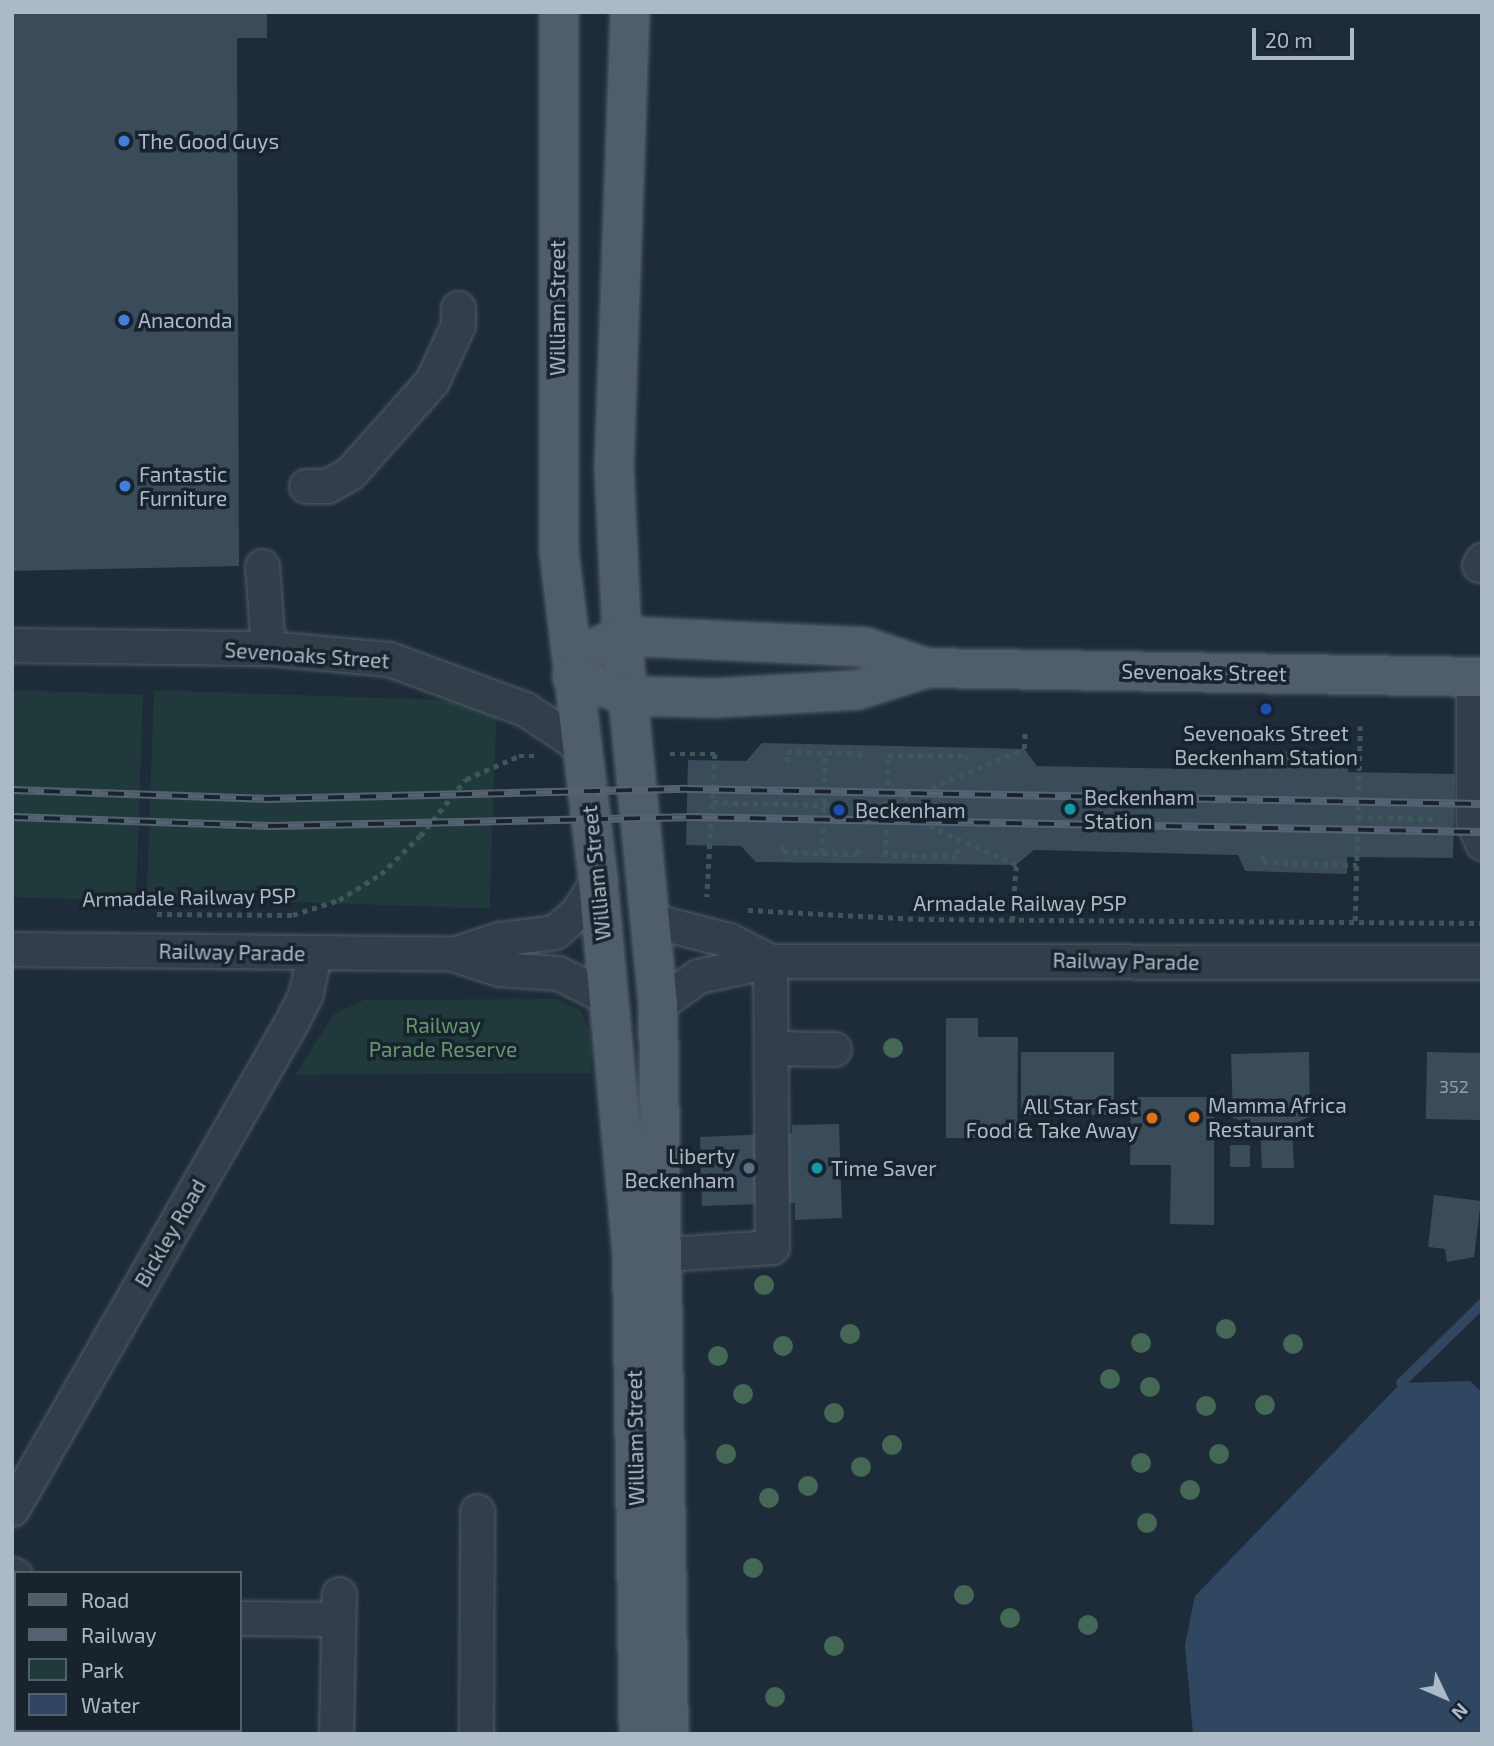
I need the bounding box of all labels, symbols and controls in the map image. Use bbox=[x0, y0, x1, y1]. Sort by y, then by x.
scale bar bbox=[1256, 14, 1358, 58]
text: 20 m bbox=[1265, 27, 1313, 52]
place label: The Good Guys bbox=[138, 128, 279, 154]
marker: The Good Guys bbox=[116, 133, 132, 149]
street label: William Street bbox=[544, 240, 570, 376]
place label: Anaconda bbox=[138, 307, 233, 333]
marker: Anaconda bbox=[116, 312, 132, 328]
place label: Fantastic Furniture bbox=[139, 461, 227, 511]
marker: Fantastic Furniture bbox=[117, 478, 133, 494]
street label: Sevenoaks Street bbox=[224, 637, 390, 673]
street label: Sevenoaks Street bbox=[1121, 658, 1287, 686]
marker: Sevenoaks Street Beckenham Station bbox=[1258, 701, 1274, 717]
place label: Sevenoaks Street Beckenham Station bbox=[1174, 720, 1358, 770]
place label: Beckenham Station bbox=[1084, 784, 1195, 834]
place label: Beckenham bbox=[855, 797, 966, 823]
marker: Beckenham bbox=[829, 800, 849, 820]
marker: Beckenham Station bbox=[1062, 801, 1078, 817]
street label: William Street bbox=[576, 804, 616, 942]
street label: Armadale Railway PSP bbox=[82, 883, 296, 911]
street label: Armadale Railway PSP bbox=[913, 890, 1127, 916]
street label: Railway Parade bbox=[158, 938, 306, 966]
street label: Railway Parade bbox=[1052, 947, 1200, 975]
park label: Railway Parade Reserve bbox=[369, 1012, 517, 1062]
house number: 352 bbox=[1439, 1075, 1469, 1097]
place label: Mamma Africa Restaurant bbox=[1208, 1092, 1347, 1142]
place label: All Star Fast Food & Take Away bbox=[965, 1093, 1138, 1143]
marker: Mamma Africa Restaurant bbox=[1186, 1109, 1202, 1125]
marker: All Star Fast Food & Take Away bbox=[1144, 1110, 1160, 1126]
place label: Liberty Beckenham bbox=[624, 1143, 735, 1193]
place label: Time Saver bbox=[831, 1155, 937, 1181]
marker: Liberty Beckenham bbox=[741, 1160, 757, 1176]
marker: Time Saver bbox=[809, 1160, 825, 1176]
street label: Bickley Road bbox=[129, 1174, 211, 1292]
street label: William Street bbox=[621, 1370, 649, 1506]
legend bbox=[14, 1571, 242, 1732]
text: Road bbox=[81, 1587, 129, 1612]
text: Railway bbox=[81, 1622, 157, 1647]
text: Park bbox=[81, 1657, 124, 1682]
north arrow bbox=[1410, 1662, 1480, 1732]
text: Water bbox=[81, 1692, 140, 1717]
text: N bbox=[1447, 1699, 1474, 1725]

